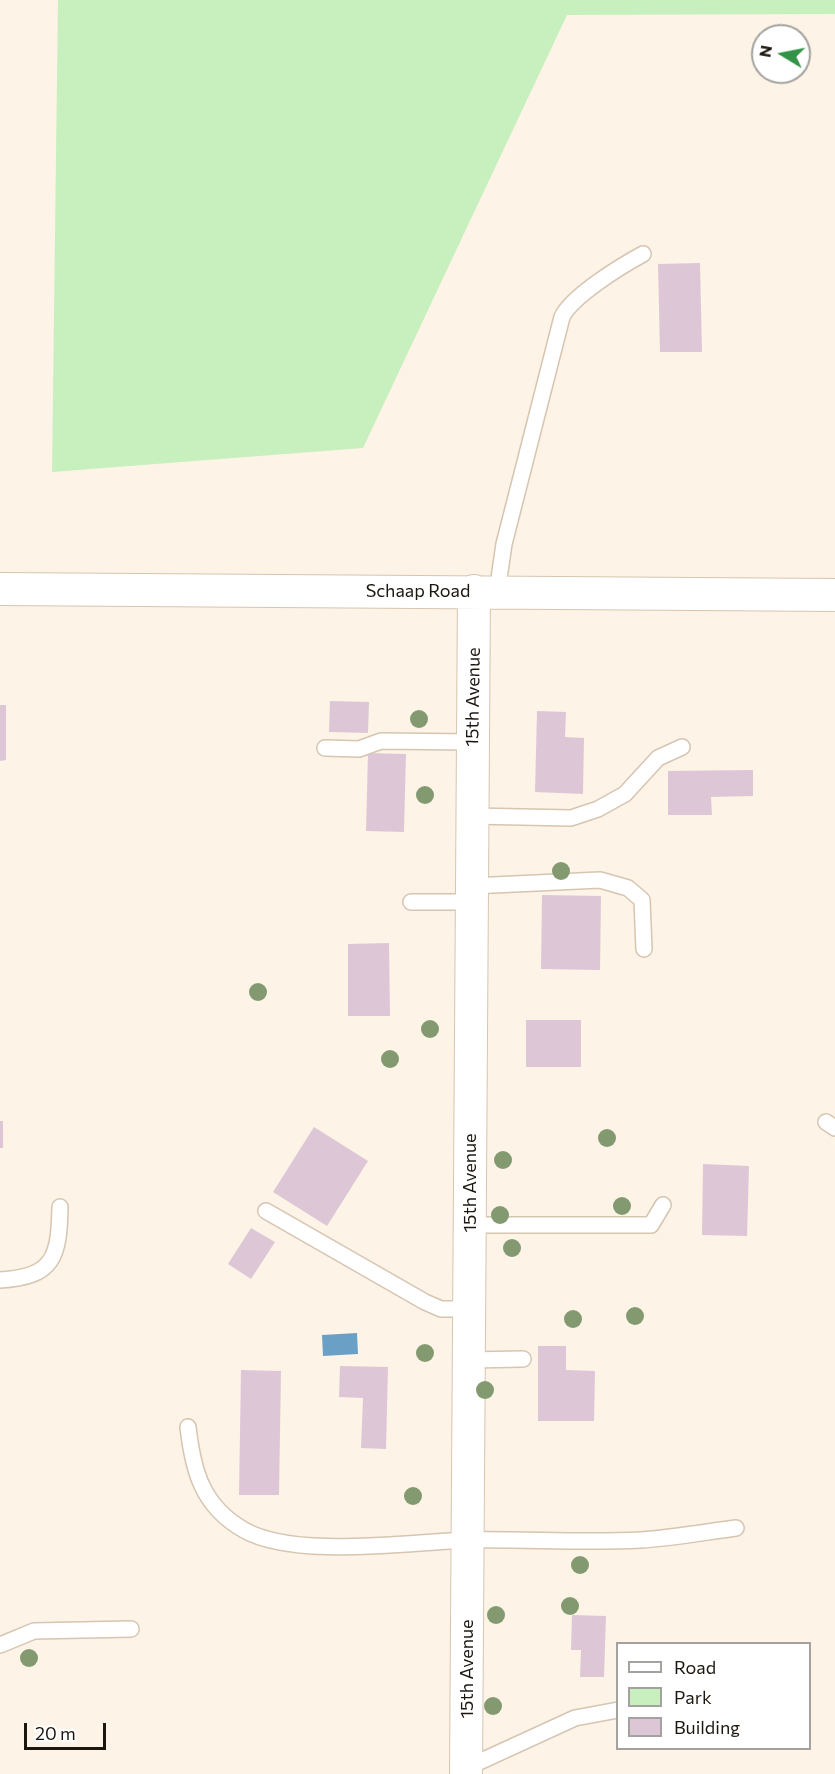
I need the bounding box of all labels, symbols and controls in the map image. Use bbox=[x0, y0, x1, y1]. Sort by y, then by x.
north arrow bbox=[751, 24, 811, 84]
text: N bbox=[754, 44, 775, 59]
street label: Schaap Road bbox=[366, 580, 470, 602]
street label: 15th Avenue bbox=[461, 647, 485, 747]
street label: 15th Avenue bbox=[459, 1133, 481, 1233]
street label: 15th Avenue bbox=[456, 1619, 478, 1719]
legend bbox=[616, 1642, 811, 1750]
text: Road bbox=[674, 1656, 716, 1678]
text: Park bbox=[674, 1686, 712, 1708]
scale bar bbox=[27, 1711, 110, 1749]
text: Building bbox=[674, 1716, 740, 1738]
text: 20 m bbox=[35, 1722, 76, 1744]

